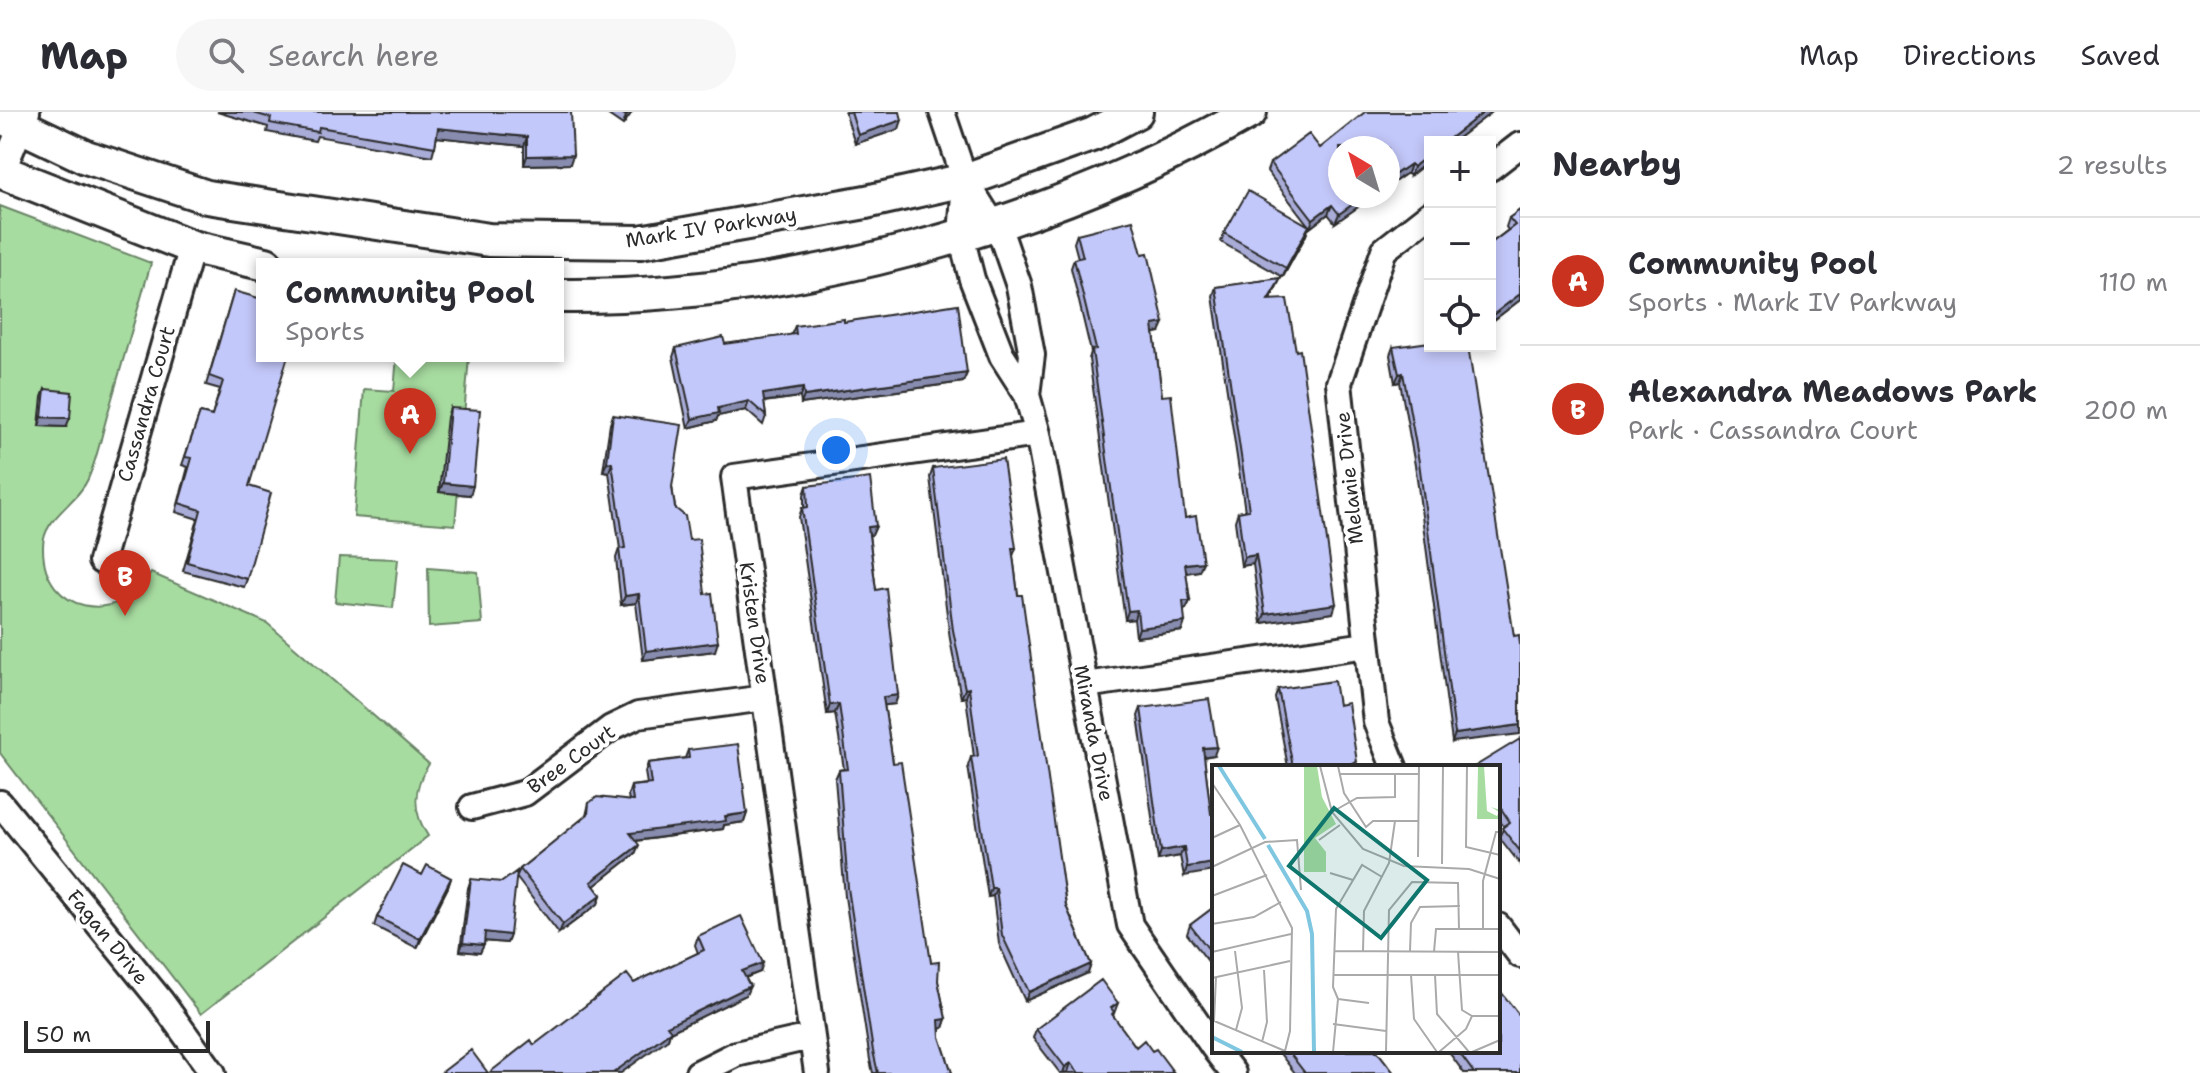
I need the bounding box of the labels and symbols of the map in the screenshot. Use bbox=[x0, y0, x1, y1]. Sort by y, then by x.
north arrow bbox=[1328, 136, 1400, 208]
street label: Mark IV Parkway bbox=[624, 201, 798, 253]
street label: Cassandra Court bbox=[111, 323, 181, 485]
pin: A bbox=[384, 388, 436, 454]
street label: Melanie Drive bbox=[1329, 410, 1369, 546]
your location bbox=[816, 430, 856, 470]
pin: B bbox=[99, 550, 151, 616]
street label: Kristen Drive bbox=[734, 560, 776, 686]
street label: Miranda Drive bbox=[1068, 663, 1120, 803]
street label: Bree Court bbox=[522, 718, 620, 800]
inset map bbox=[1212, 765, 1500, 1053]
street label: Fagan Drive bbox=[62, 884, 154, 990]
scale bar bbox=[24, 1017, 210, 1053]

